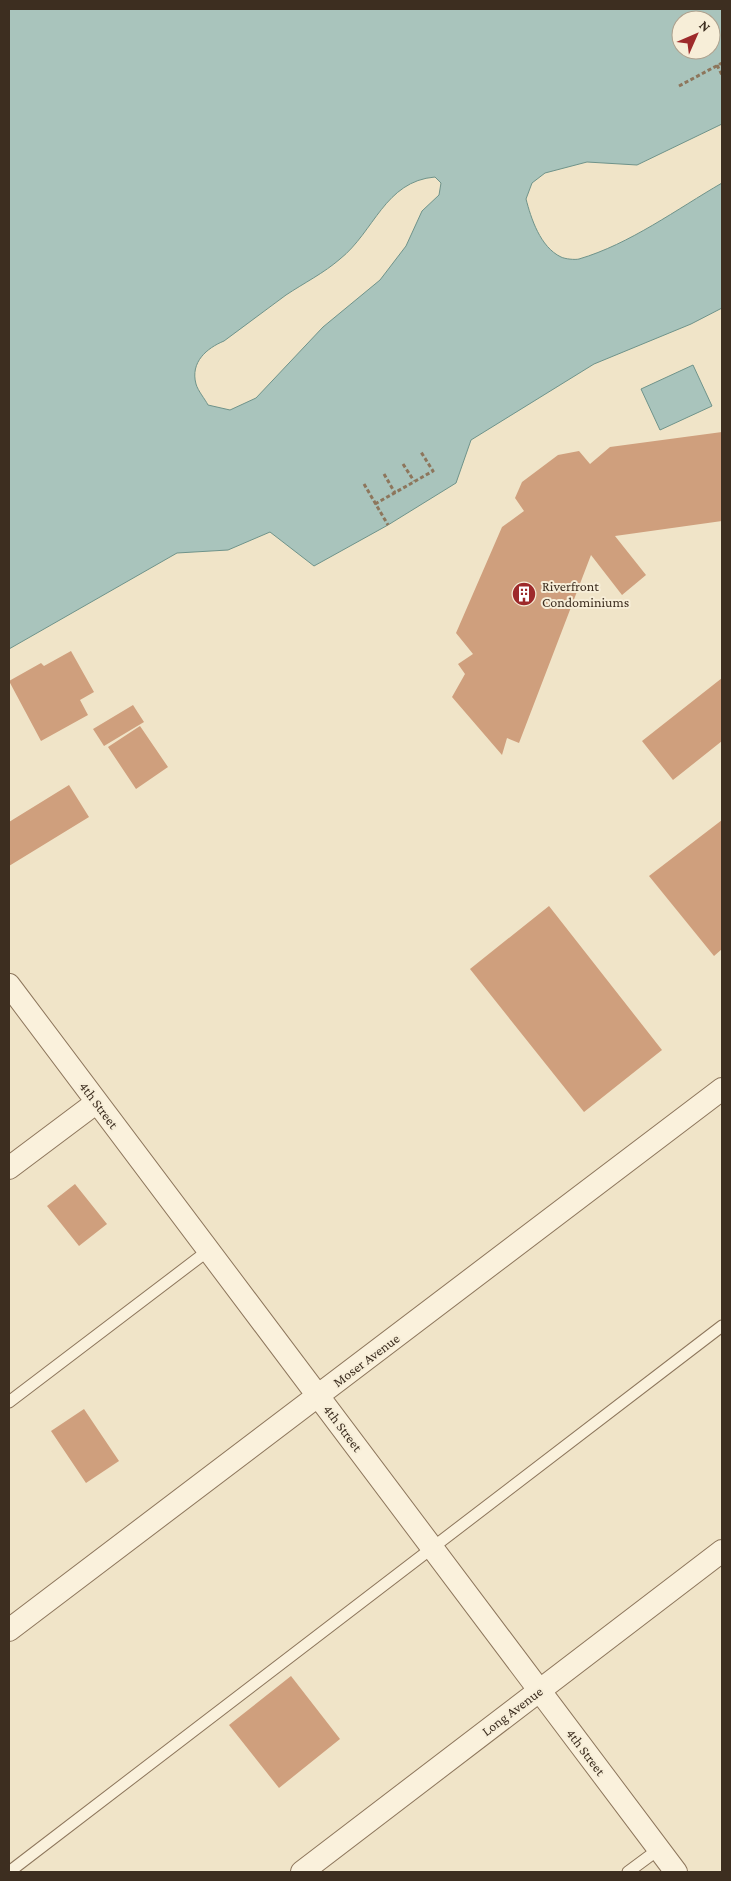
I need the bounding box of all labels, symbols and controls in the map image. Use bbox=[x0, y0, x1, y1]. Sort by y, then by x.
north arrow bbox=[671, 10, 721, 60]
text: N bbox=[696, 17, 715, 35]
place label: Riverfront Condominiums bbox=[542, 578, 629, 610]
building icon: Riverfront Condominiums bbox=[511, 581, 537, 607]
street label: 4th Street bbox=[76, 1078, 122, 1132]
street label: Moser Avenue bbox=[330, 1330, 402, 1390]
street label: 4th Street bbox=[320, 1401, 366, 1455]
street label: Long Avenue bbox=[478, 1683, 546, 1739]
street label: 4th Street bbox=[563, 1725, 609, 1779]

